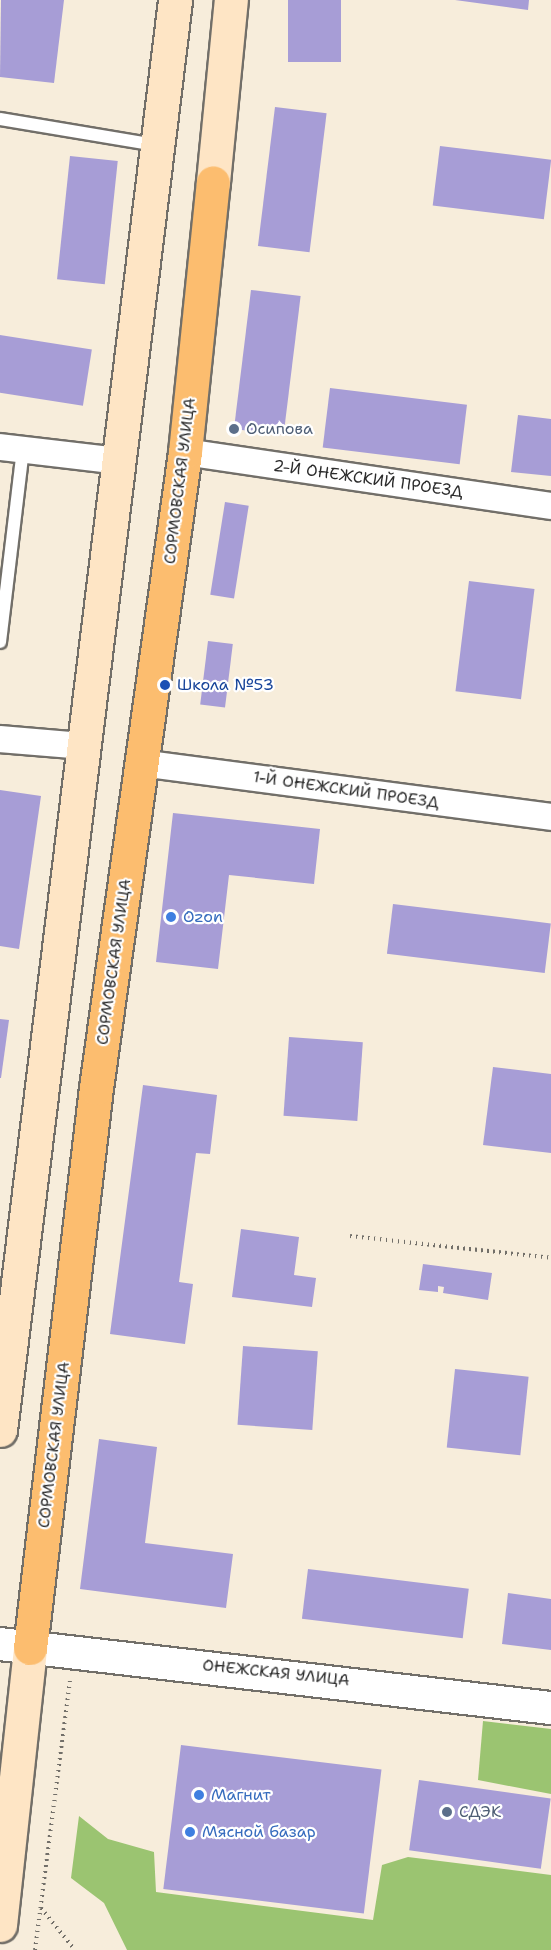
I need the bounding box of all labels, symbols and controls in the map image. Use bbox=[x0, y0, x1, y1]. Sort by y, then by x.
street label: СОРМОВСКАЯ УЛИЦА bbox=[160, 397, 200, 565]
place label: Осипова bbox=[246, 419, 313, 439]
marker: Осипова bbox=[227, 422, 241, 436]
street label: 2-Й ОНЕЖСКИЙ ПРОЕЗД bbox=[272, 456, 464, 502]
place label: Школа №53 bbox=[177, 675, 274, 695]
marker: Школа №53 bbox=[158, 678, 172, 692]
street label: 1-Й ОНЕЖСКИЙ ПРОЕЗД bbox=[252, 767, 440, 813]
street label: СОРМОВСКАЯ УЛИЦА bbox=[93, 878, 135, 1046]
place label: Ozon bbox=[183, 907, 223, 927]
marker: Ozon bbox=[164, 910, 178, 924]
street label: СОРМОВСКАЯ УЛИЦА bbox=[34, 1361, 74, 1529]
street label: ОНЕЖСКАЯ УЛИЦА bbox=[201, 1656, 351, 1690]
place label: Магнит bbox=[211, 1785, 271, 1805]
marker: Магнит bbox=[192, 1788, 206, 1802]
place label: СДЭК bbox=[459, 1802, 501, 1822]
marker: СДЭК bbox=[440, 1805, 454, 1819]
place label: Мясной базар bbox=[202, 1822, 316, 1842]
marker: Мясной базар bbox=[183, 1825, 197, 1839]

